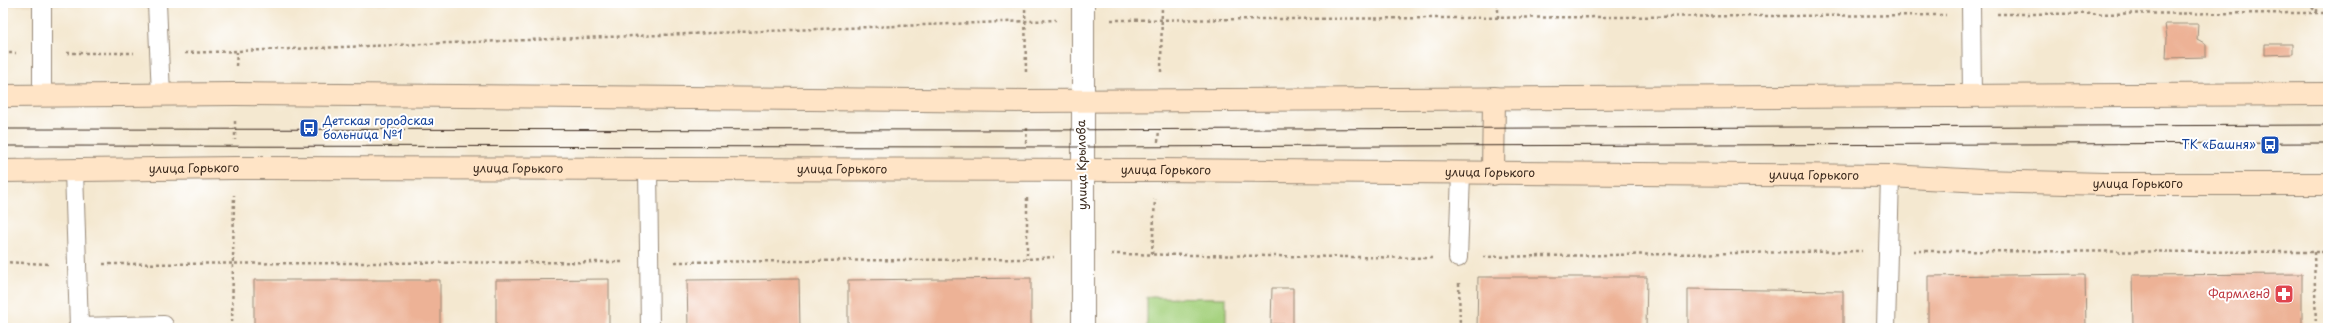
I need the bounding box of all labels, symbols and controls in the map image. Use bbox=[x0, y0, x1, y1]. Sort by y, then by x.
place label: Детская городская больница №1 bbox=[322, 111, 434, 143]
bus stop icon: Детская городская больница №1 bbox=[298, 117, 320, 139]
street label: улица Крылова bbox=[1071, 119, 1091, 210]
bus stop icon: ТК «Башня» bbox=[2259, 134, 2281, 156]
place label: ТК «Башня» bbox=[2182, 135, 2256, 153]
street label: улица Горького bbox=[149, 158, 239, 177]
street label: улица Горького bbox=[473, 159, 563, 177]
street label: улица Горького bbox=[797, 159, 887, 177]
street label: улица Горького bbox=[1121, 160, 1211, 178]
street label: улица Горького bbox=[1445, 162, 1535, 181]
street label: улица Горького bbox=[1769, 165, 1859, 184]
street label: улица Горького bbox=[2092, 174, 2183, 192]
pharmacy icon: Фармленд bbox=[2273, 283, 2295, 305]
place label: Фармленд bbox=[2208, 284, 2270, 302]

